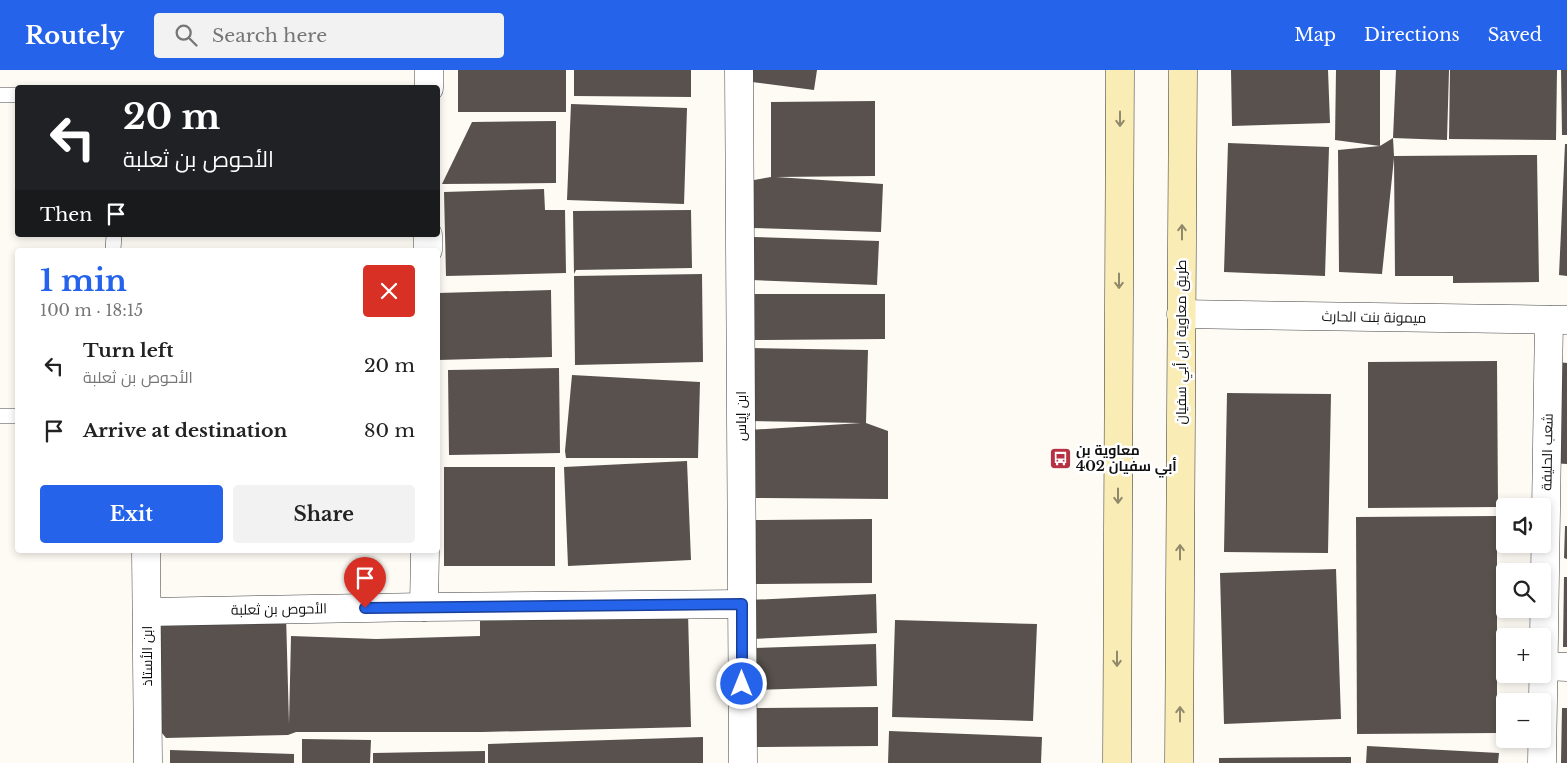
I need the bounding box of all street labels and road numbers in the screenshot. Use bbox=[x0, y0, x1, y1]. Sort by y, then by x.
street label: طريق معاوية ابن أبي سفيان bbox=[1172, 260, 1193, 424]
street label: ميمونة بنت الحارث bbox=[1321, 307, 1427, 327]
street label: ابن إياس bbox=[732, 391, 750, 441]
street label: شعب الحليفة bbox=[1537, 413, 1557, 491]
street label: الأحوص بن ثعلبة bbox=[231, 599, 327, 619]
street label: ابن الأستاذ bbox=[138, 626, 156, 686]

